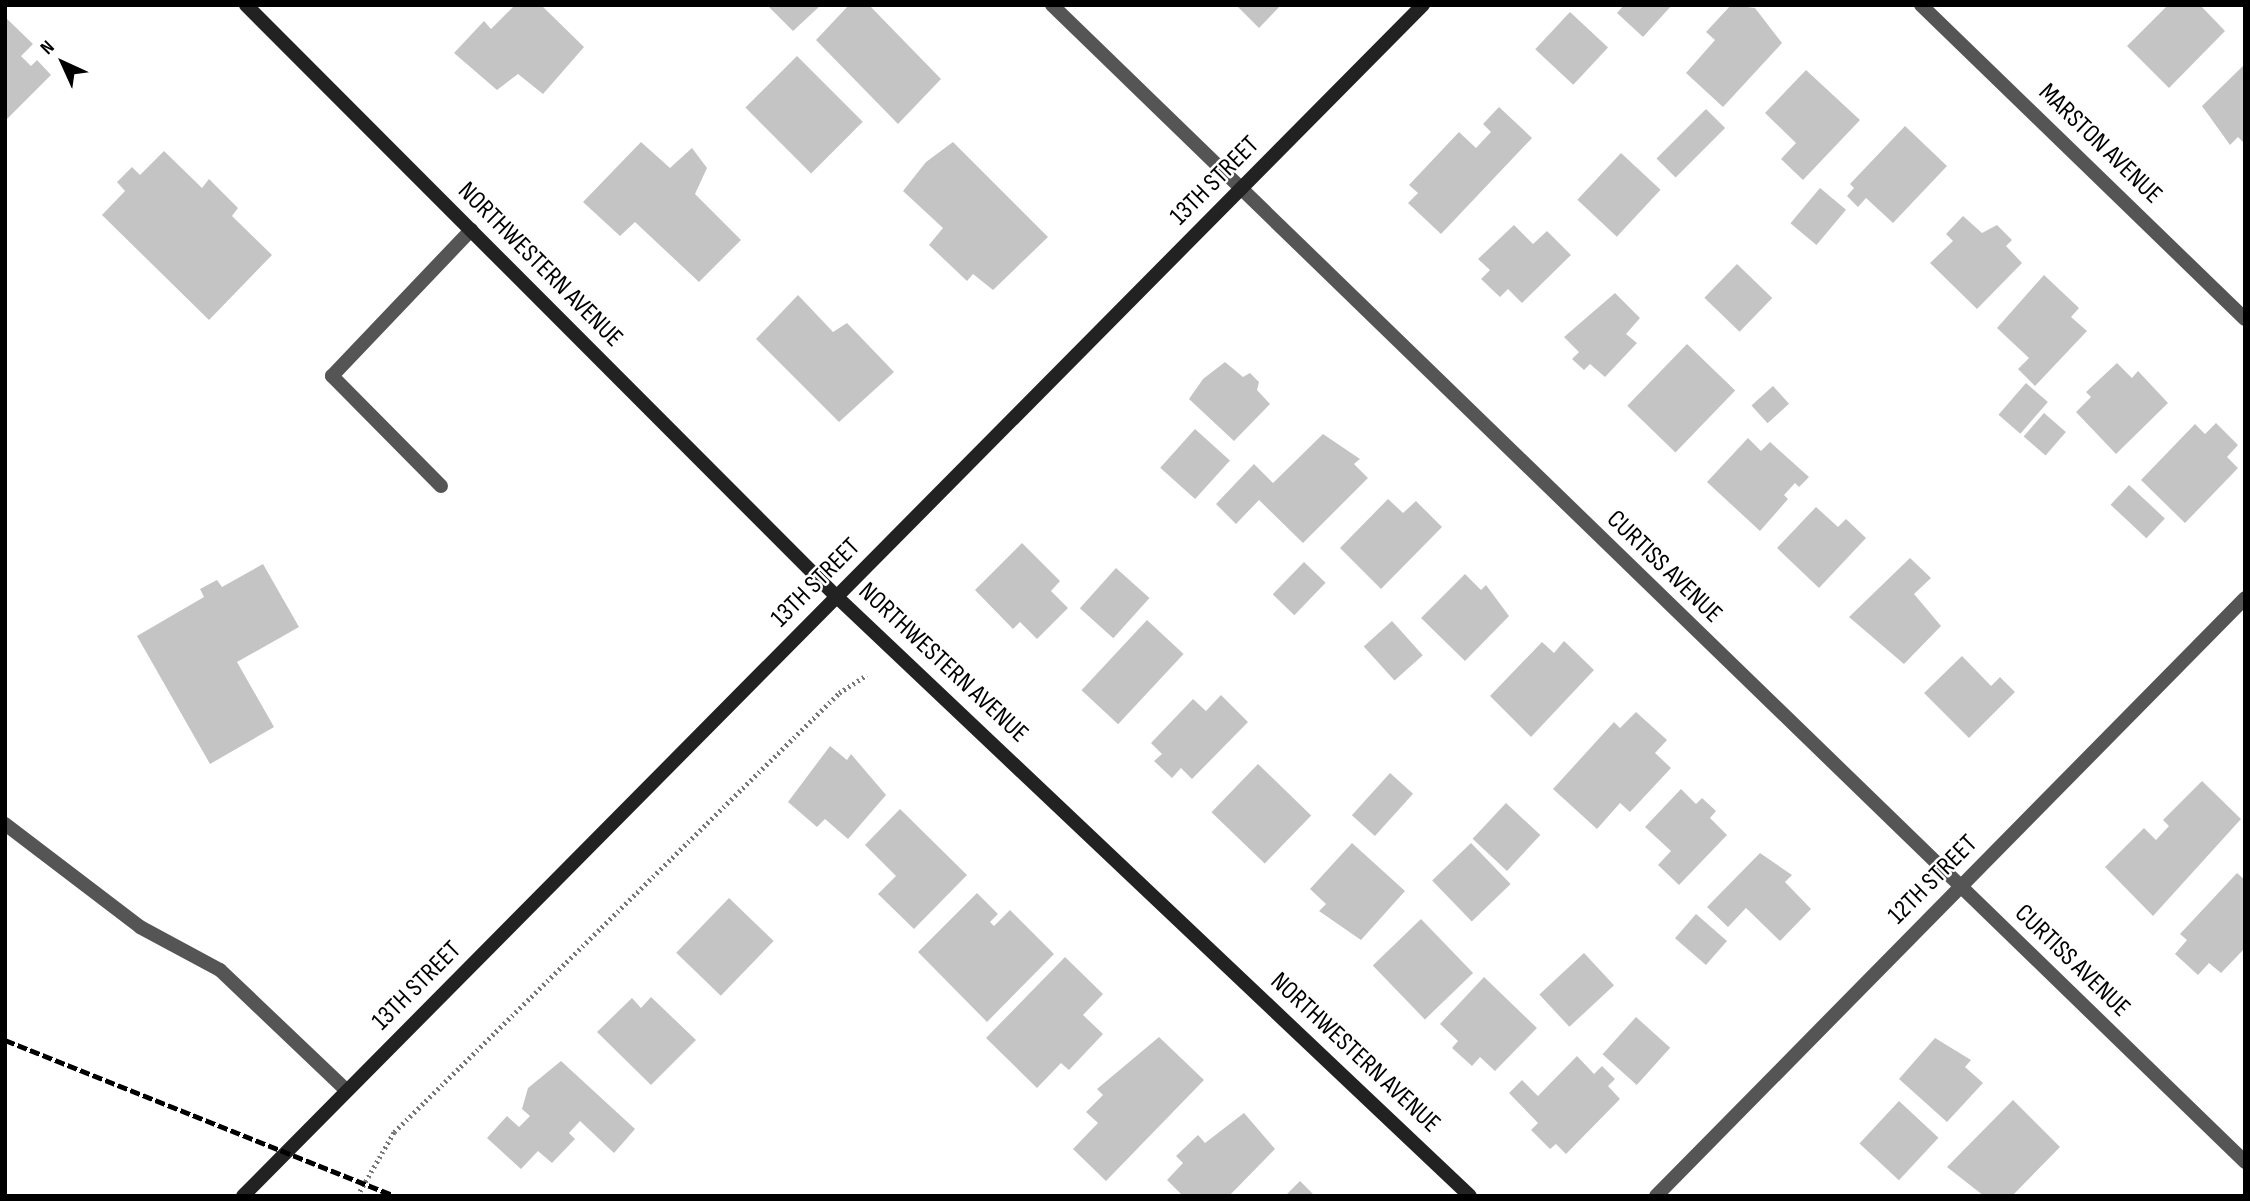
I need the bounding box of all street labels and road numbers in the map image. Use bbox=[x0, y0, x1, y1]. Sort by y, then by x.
street label: MARSTON AVENUE bbox=[2032, 77, 2168, 211]
street label: 13TH STREET bbox=[1164, 130, 1266, 232]
street label: NORTHWESTERN AVENUE bbox=[451, 176, 629, 354]
street label: CURTISS AVENUE bbox=[1600, 504, 1728, 630]
street label: 13TH STREET bbox=[765, 532, 867, 634]
street label: NORTHWESTERN AVENUE bbox=[852, 576, 1034, 750]
street label: 12TH STREET bbox=[1882, 829, 1984, 931]
street label: CURTISS AVENUE bbox=[2008, 898, 2136, 1024]
street label: 13TH STREET bbox=[366, 935, 468, 1037]
street label: NORTHWESTERN AVENUE bbox=[1264, 966, 1446, 1140]

